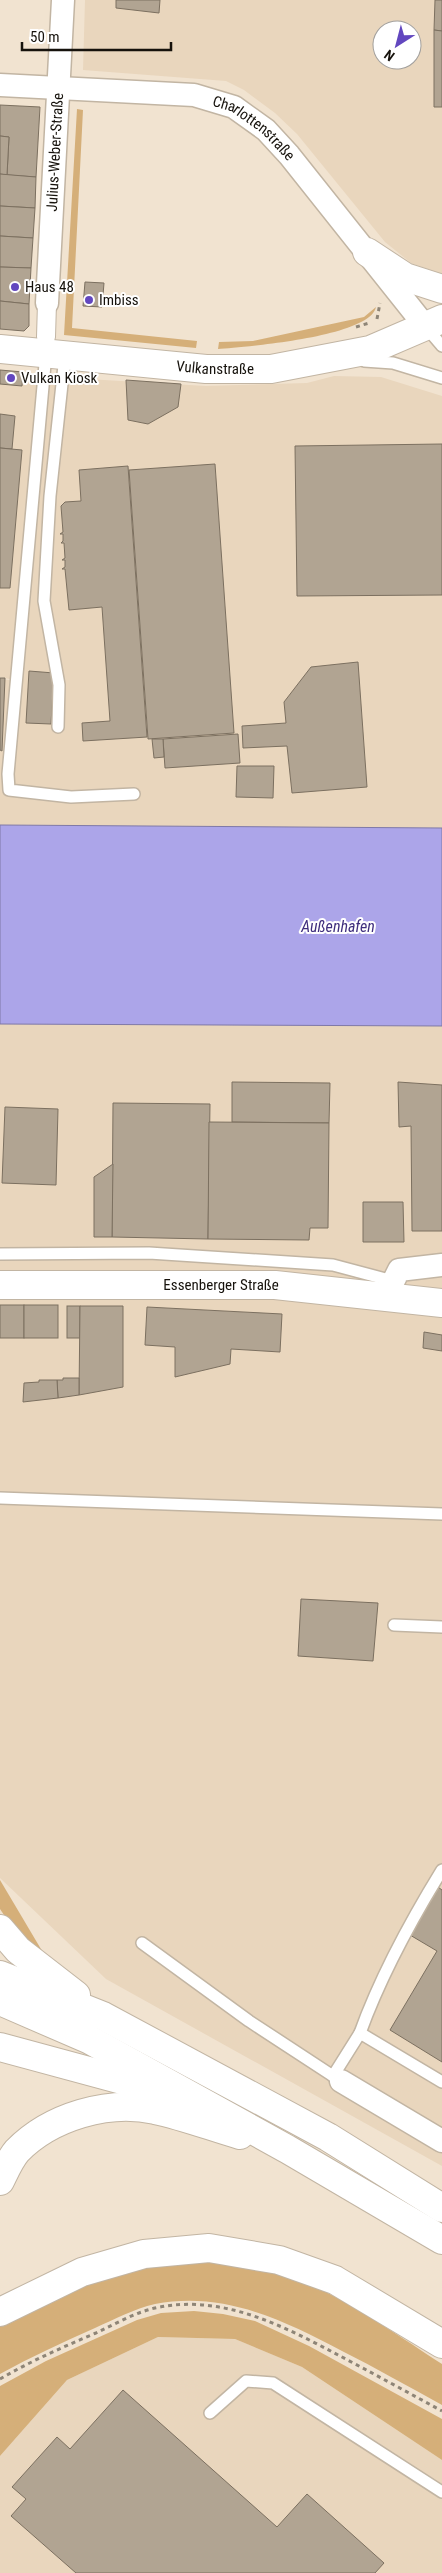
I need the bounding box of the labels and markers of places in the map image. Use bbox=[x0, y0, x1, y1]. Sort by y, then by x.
place label: Haus 48 bbox=[25, 278, 74, 296]
marker: Haus 48 bbox=[9, 281, 21, 293]
place label: Imbiss bbox=[99, 291, 139, 309]
marker: Imbiss bbox=[83, 294, 95, 306]
place label: Vulkan Kiosk bbox=[21, 369, 98, 387]
marker: Vulkan Kiosk bbox=[5, 372, 17, 384]

